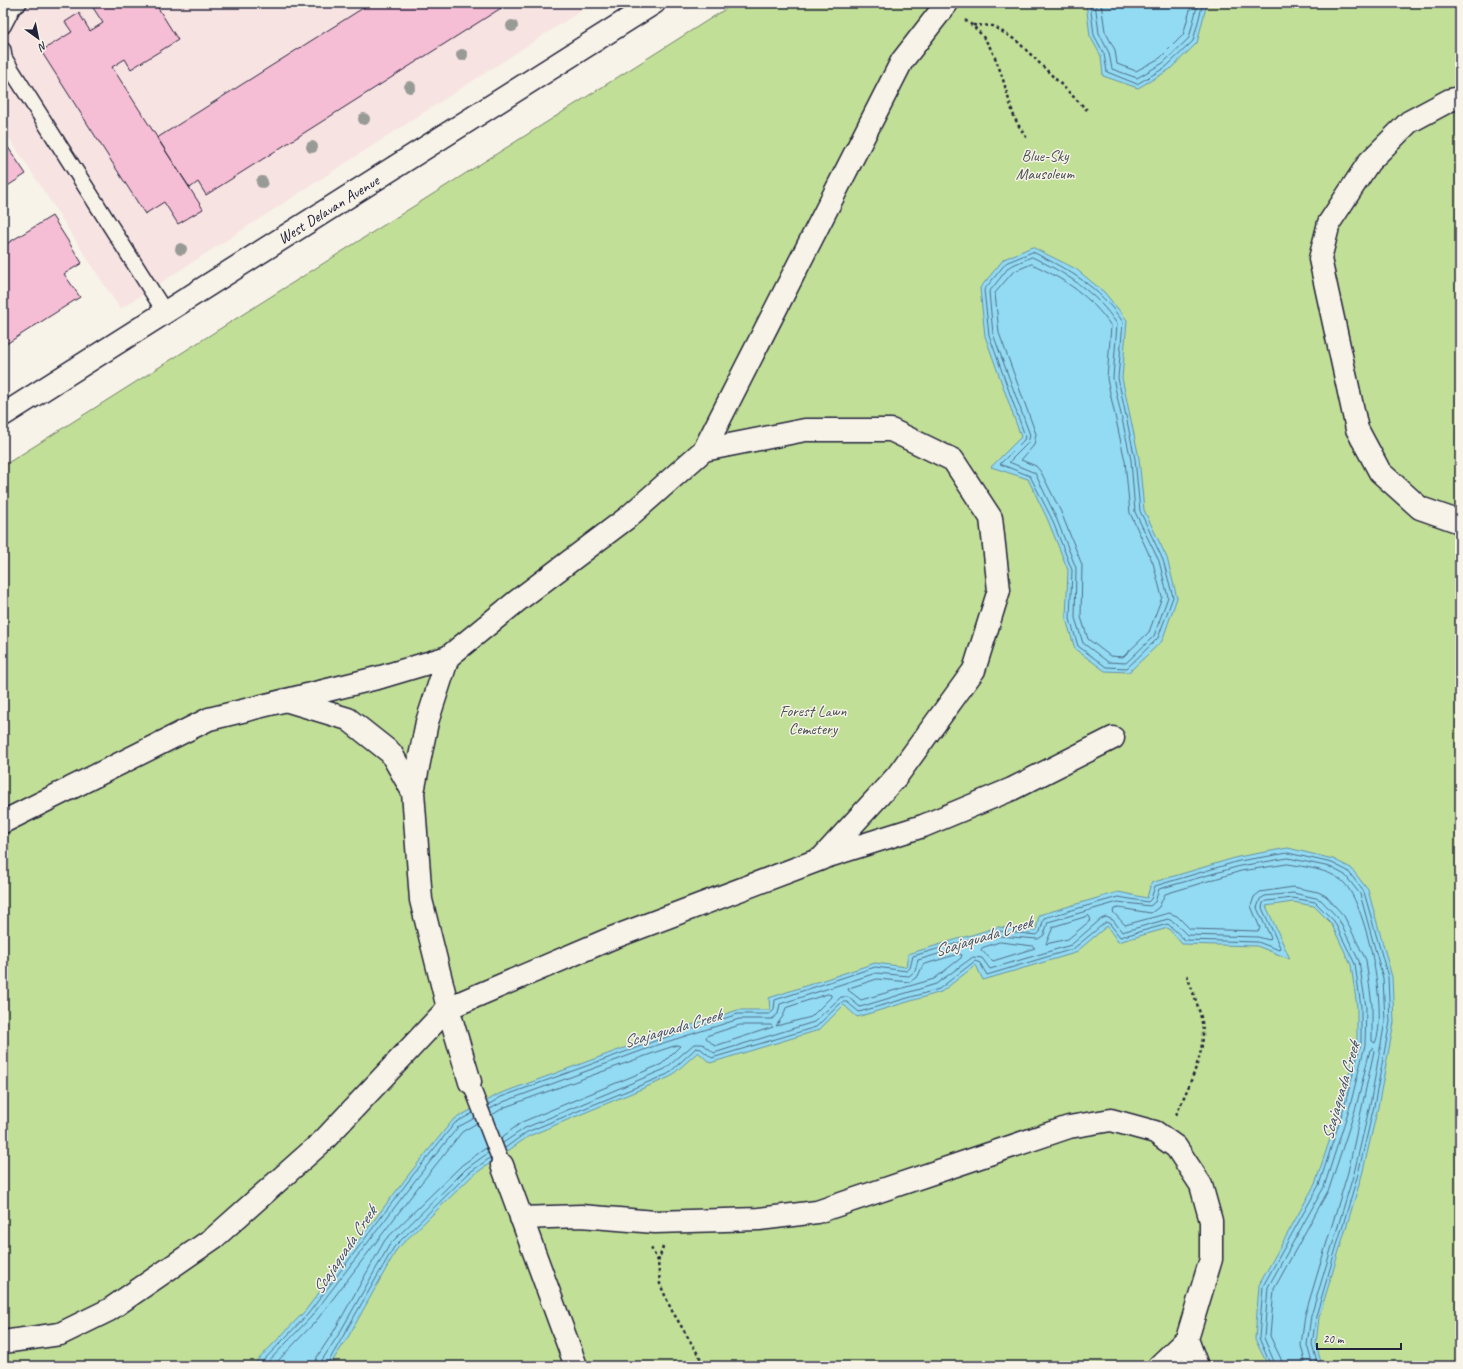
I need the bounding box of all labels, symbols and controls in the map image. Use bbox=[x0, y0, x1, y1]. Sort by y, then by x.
north arrow bbox=[18, 18, 58, 58]
text: N bbox=[35, 39, 50, 55]
park label: Blue-Sky Mausoleum bbox=[1016, 146, 1075, 184]
street label: West Delavan Avenue bbox=[274, 170, 384, 249]
park label: Forest Lawn Cemetery bbox=[779, 701, 847, 739]
water label: Scajaquada Creek bbox=[932, 911, 1038, 961]
water label: Scajaquada Creek bbox=[621, 1003, 727, 1052]
water label: Scajaquada Creek bbox=[1316, 1036, 1366, 1142]
water label: Scajaquada Creek bbox=[308, 1199, 383, 1298]
scale bar bbox=[1317, 1325, 1401, 1351]
text: 20 m bbox=[1323, 1331, 1345, 1347]

